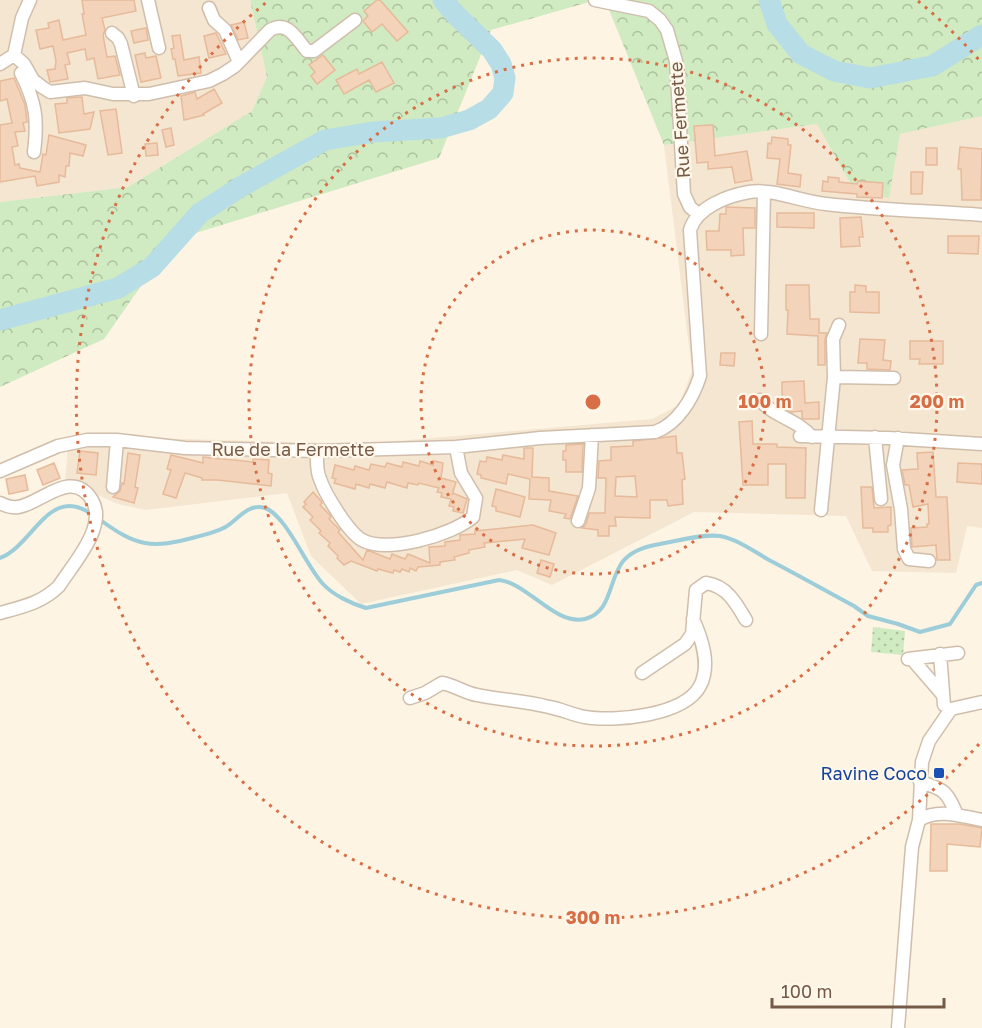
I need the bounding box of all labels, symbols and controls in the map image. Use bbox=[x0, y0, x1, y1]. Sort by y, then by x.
street label: Rue Fermette bbox=[664, 61, 694, 179]
text: 100 m bbox=[739, 390, 791, 412]
text: 200 m bbox=[910, 390, 964, 412]
centre of rings bbox=[583, 392, 603, 412]
street label: Rue de la Fermette bbox=[211, 438, 375, 460]
place label: Ravine Coco bbox=[821, 762, 927, 784]
marker: Ravine Coco bbox=[932, 766, 946, 780]
text: 300 m bbox=[566, 906, 620, 928]
scale bar bbox=[772, 971, 944, 1009]
text: 100 m bbox=[781, 980, 832, 1002]

